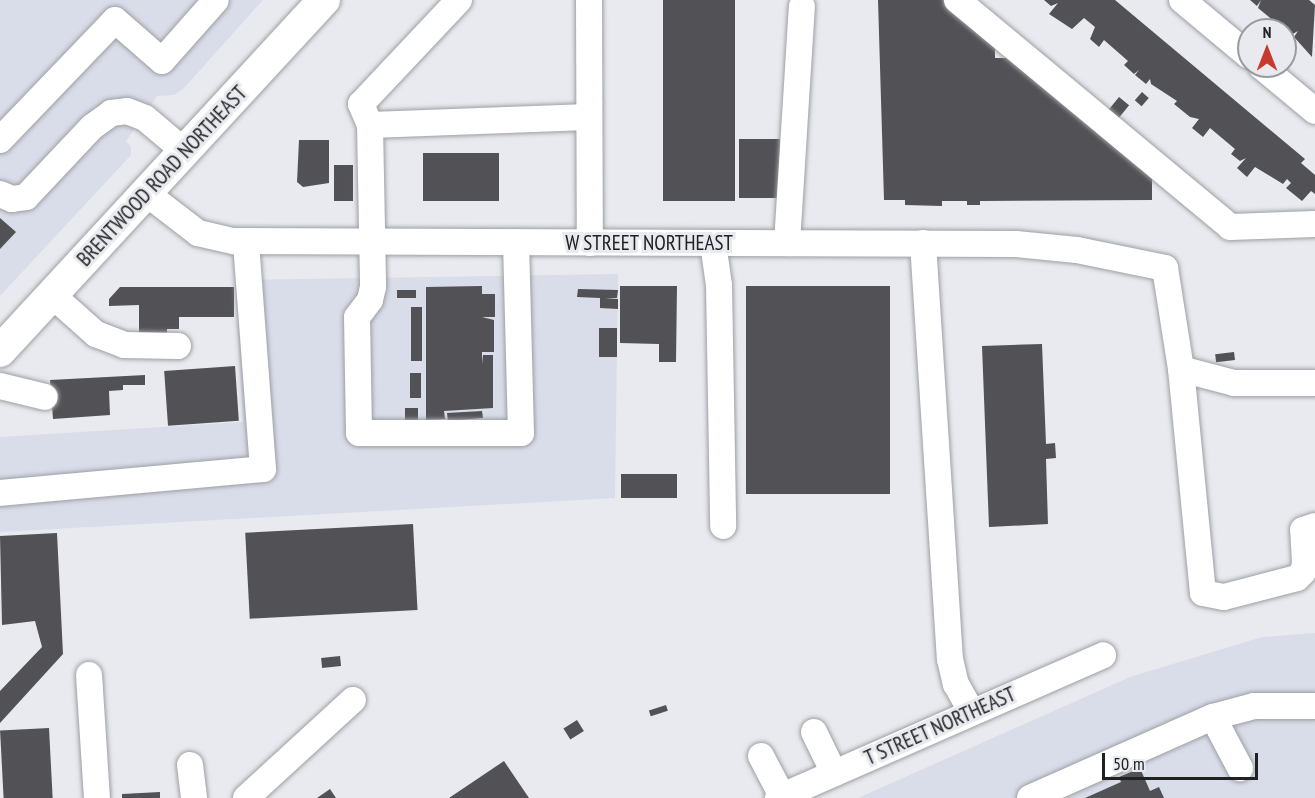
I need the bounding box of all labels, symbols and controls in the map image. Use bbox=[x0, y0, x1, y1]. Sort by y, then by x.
north arrow bbox=[1237, 18, 1297, 78]
text: N bbox=[1263, 22, 1271, 42]
street label: BRENTWOOD ROAD NORTHEAST bbox=[72, 81, 252, 271]
street label: W STREET NORTHEAST bbox=[565, 230, 733, 256]
street label: T STREET NORTHEAST bbox=[860, 681, 1020, 771]
scale bar bbox=[1105, 741, 1261, 779]
text: 50 m bbox=[1113, 752, 1145, 775]

